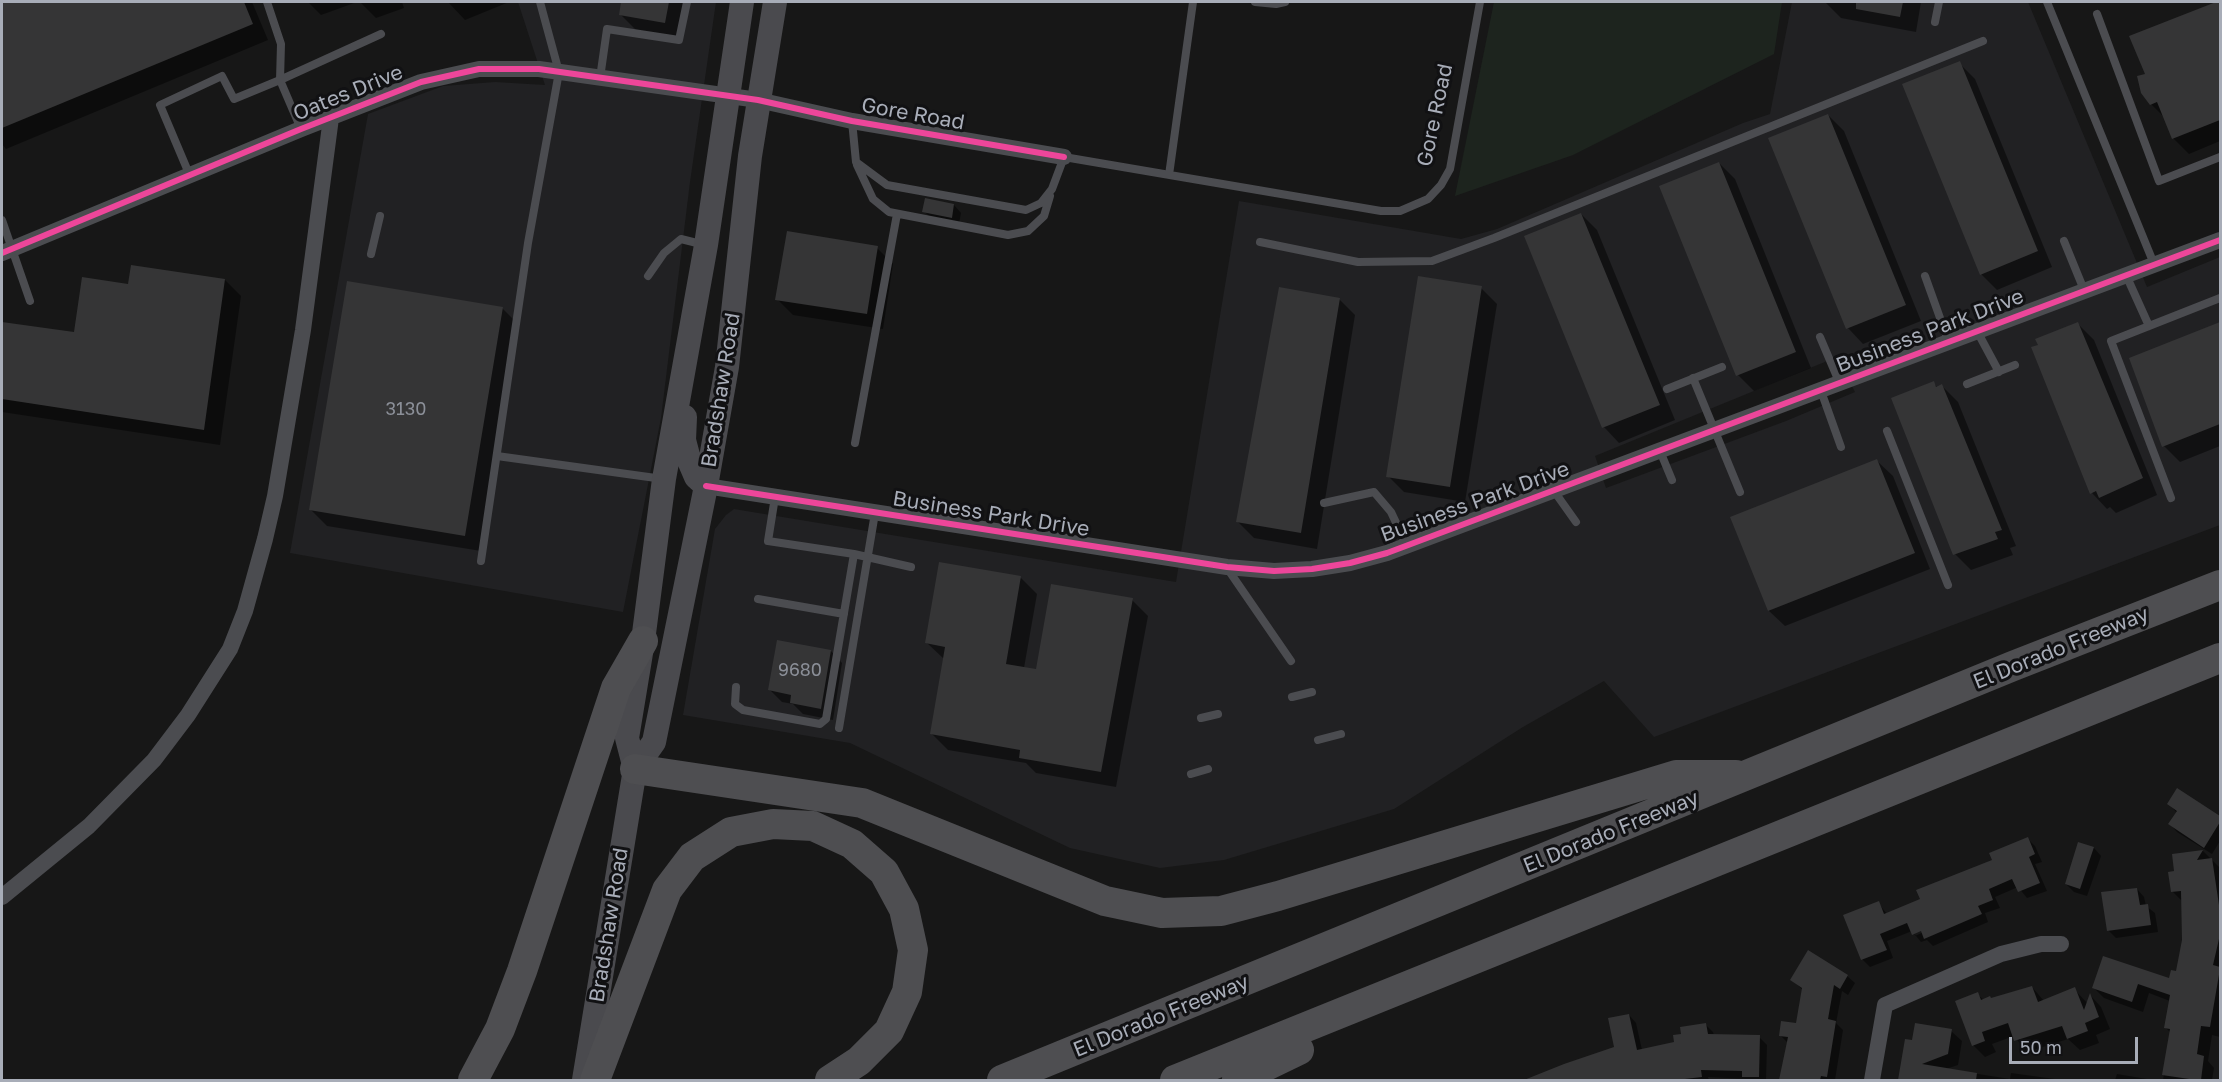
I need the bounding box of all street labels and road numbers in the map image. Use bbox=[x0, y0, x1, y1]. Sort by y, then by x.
street label: Oates Drive bbox=[289, 60, 407, 126]
street label: Gore Road bbox=[1412, 61, 1458, 169]
street label: Gore Road bbox=[859, 93, 967, 135]
street label: Business Park Drive bbox=[1833, 284, 2027, 378]
street label: Bradshaw Road bbox=[696, 311, 746, 469]
street label: Business Park Drive bbox=[1377, 456, 1573, 548]
street label: Business Park Drive bbox=[891, 486, 1091, 542]
street label: El Dorado Freeway bbox=[1970, 601, 2152, 695]
street label: El Dorado Freeway bbox=[1520, 785, 1702, 879]
street label: Bradshaw Road bbox=[584, 846, 634, 1004]
street label: El Dorado Freeway bbox=[1070, 969, 1252, 1063]

